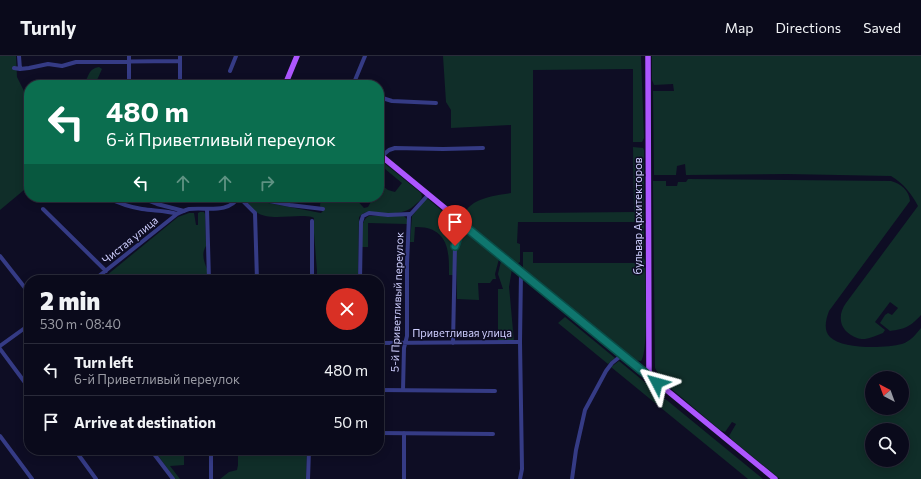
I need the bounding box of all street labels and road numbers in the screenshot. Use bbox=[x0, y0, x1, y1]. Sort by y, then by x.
street label: бульвар Архитекторов bbox=[631, 157, 644, 275]
street label: Чистая улица bbox=[99, 213, 160, 266]
street label: 5-й Приветливый переулок bbox=[388, 232, 405, 372]
street label: Приветливая улица bbox=[412, 326, 512, 339]

